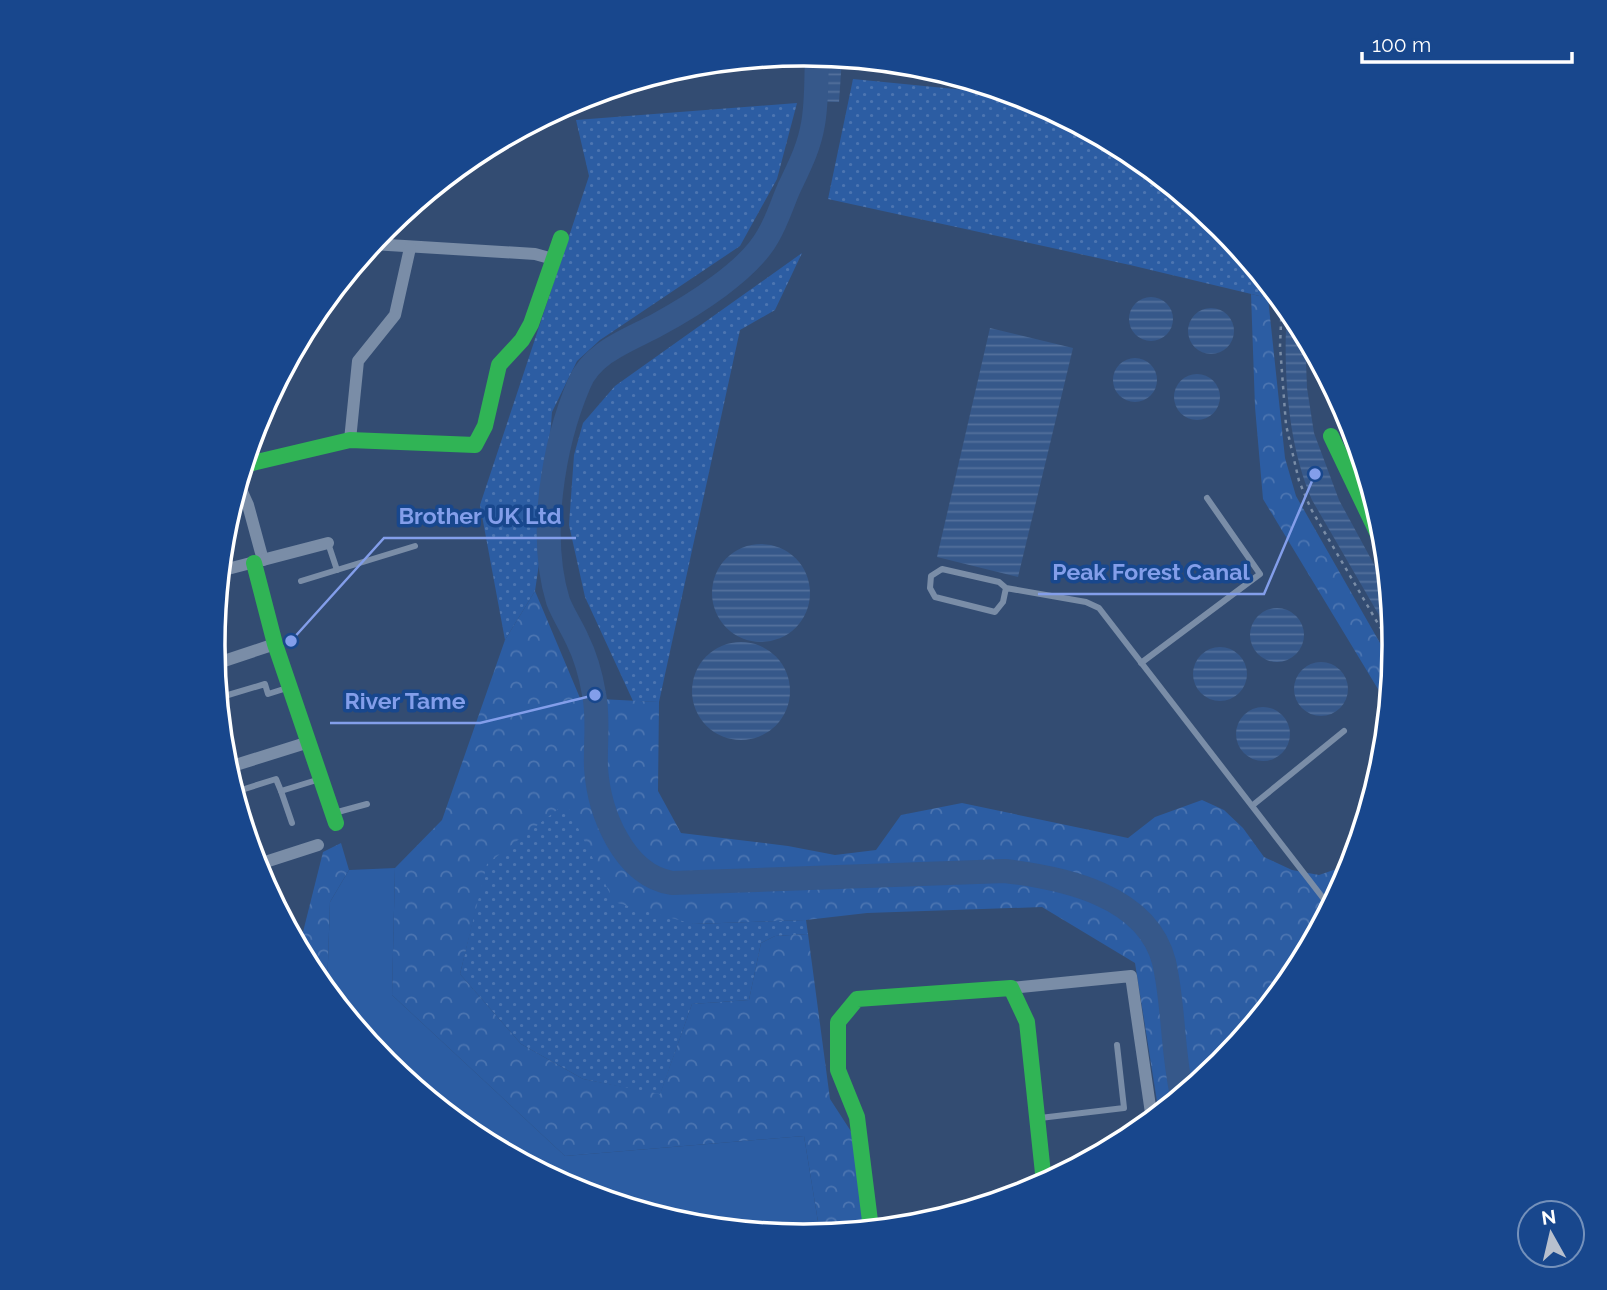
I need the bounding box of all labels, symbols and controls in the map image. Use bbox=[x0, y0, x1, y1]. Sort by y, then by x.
scale bar bbox=[1362, 21, 1572, 65]
text: 100 m bbox=[1372, 32, 1431, 57]
callout: Brother UK Ltd bbox=[384, 494, 576, 538]
text: Brother UK Ltd bbox=[398, 502, 562, 529]
callout: Peak Forest Canal bbox=[1038, 550, 1264, 594]
text: Peak Forest Canal bbox=[1052, 558, 1250, 585]
callout: River Tame bbox=[330, 679, 480, 723]
text: River Tame bbox=[345, 687, 466, 714]
north arrow bbox=[1516, 1199, 1586, 1269]
text: N bbox=[1540, 1205, 1557, 1229]

